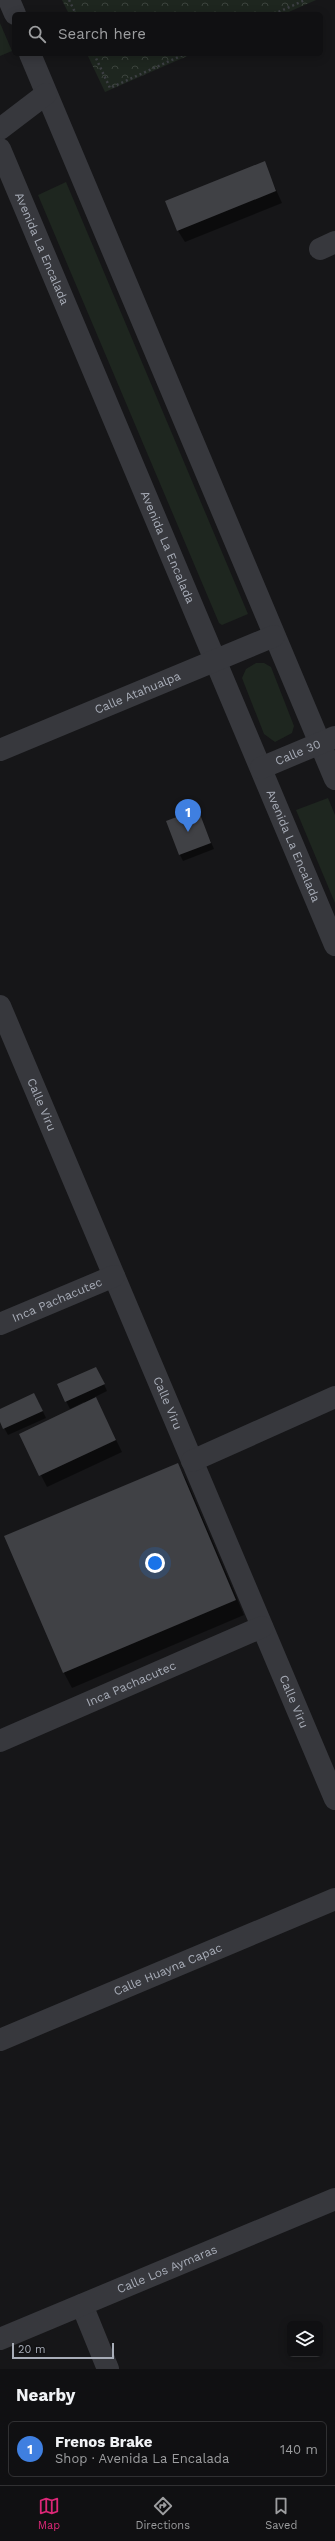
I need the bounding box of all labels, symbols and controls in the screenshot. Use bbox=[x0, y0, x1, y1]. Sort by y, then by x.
search box bbox=[12, 12, 323, 56]
icon: search bbox=[26, 23, 48, 45]
text: Search here bbox=[58, 25, 146, 43]
street label: Avenida La Encalada bbox=[12, 190, 72, 307]
street label: Avenida La Encalada bbox=[138, 489, 198, 606]
street label: Calle Atahualpa bbox=[92, 669, 183, 717]
street label: Calle 30 bbox=[273, 737, 323, 768]
street label: Avenida La Encalada bbox=[263, 787, 323, 904]
pin: 1 bbox=[175, 799, 201, 832]
street label: Calle Viru bbox=[24, 1076, 59, 1133]
street label: Inca Pachacutec bbox=[10, 1275, 104, 1325]
street label: Calle Viru bbox=[150, 1374, 185, 1432]
your location bbox=[145, 1553, 165, 1573]
street label: Inca Pachacutec bbox=[84, 1658, 178, 1710]
street label: Calle Viru bbox=[276, 1673, 311, 1730]
street label: Calle Huayna Capac bbox=[111, 1940, 224, 1998]
street label: Calle Los Aymaras bbox=[115, 2242, 219, 2296]
map controls bbox=[287, 2321, 323, 2357]
button: layers bbox=[287, 2321, 323, 2357]
scale bar bbox=[12, 2341, 114, 2360]
text: 20 m bbox=[18, 2343, 46, 2356]
text: Nearby bbox=[16, 2385, 75, 2405]
text: Frenos Brake bbox=[55, 2433, 152, 2451]
text: 1 bbox=[27, 2442, 33, 2457]
text: 140 m bbox=[280, 2442, 318, 2457]
text: Shop · Avenida La Encalada bbox=[55, 2451, 229, 2466]
tab: Map bbox=[38, 2495, 60, 2532]
tab: Directions bbox=[136, 2495, 190, 2532]
tab: Saved bbox=[265, 2495, 297, 2532]

